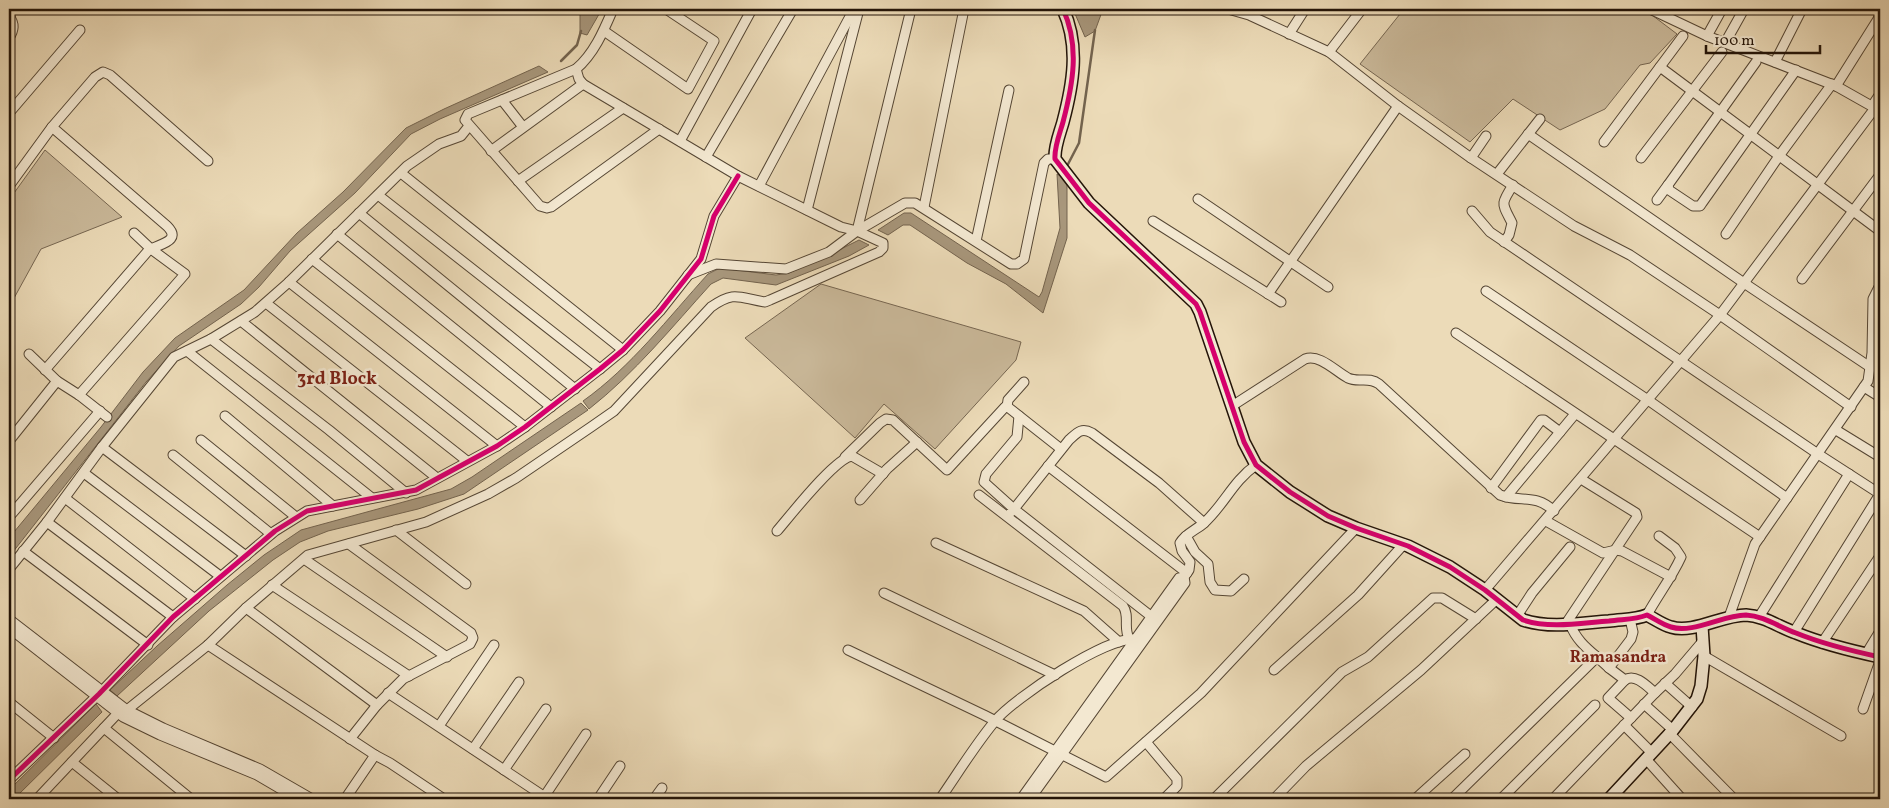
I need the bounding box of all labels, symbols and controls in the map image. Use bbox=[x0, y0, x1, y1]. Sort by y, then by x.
scale bar bbox=[1706, 22, 1820, 54]
text: 100 m bbox=[1714, 31, 1754, 52]
district label: 3rd Block bbox=[297, 367, 377, 392]
district label: Ramasandra bbox=[1570, 647, 1667, 669]

